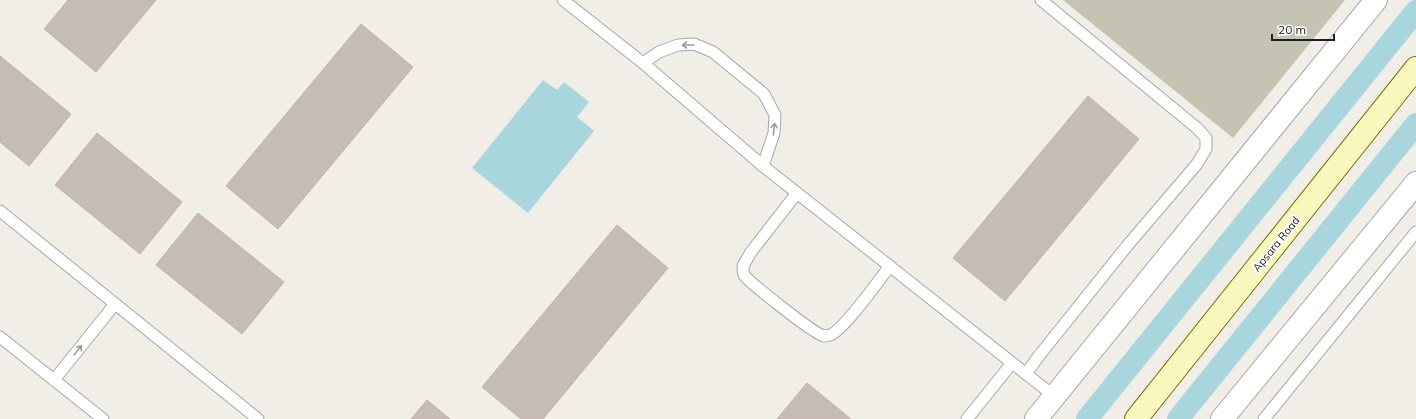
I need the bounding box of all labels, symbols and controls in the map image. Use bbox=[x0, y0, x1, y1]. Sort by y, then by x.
scale bar bbox=[1272, 16, 1334, 42]
text: 20 m bbox=[1278, 22, 1306, 37]
one-way arrow bbox=[682, 41, 695, 49]
one-way arrow bbox=[770, 123, 777, 136]
street label: Apsara Road bbox=[1249, 214, 1303, 274]
one-way arrow bbox=[74, 344, 83, 355]

